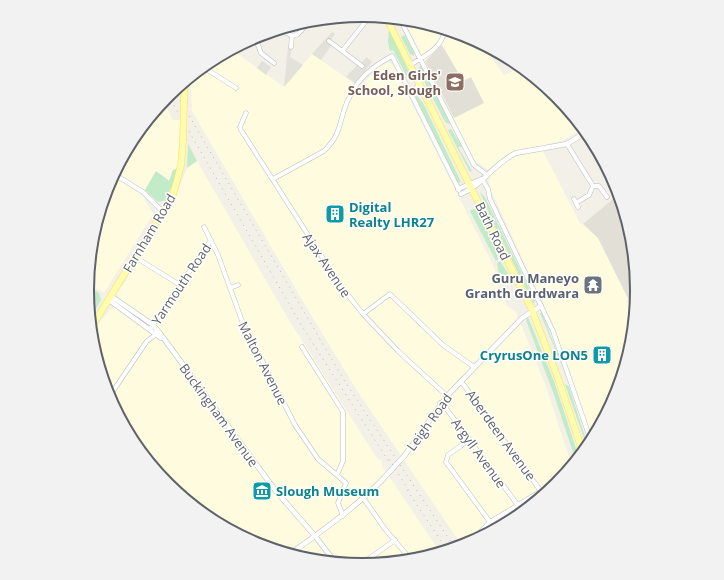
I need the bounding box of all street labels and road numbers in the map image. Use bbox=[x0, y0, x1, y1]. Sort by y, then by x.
street label: Farnham Road bbox=[118, 190, 180, 276]
street label: Bath Road bbox=[471, 199, 515, 263]
street label: Ajax Avenue bbox=[299, 229, 355, 301]
street label: Yarmouth Road bbox=[147, 240, 215, 328]
street label: Malton Avenue bbox=[234, 318, 292, 408]
street label: Buckingham Avenue bbox=[175, 360, 263, 470]
street label: Aberdeen Avenue bbox=[462, 386, 540, 484]
street label: Leigh Road bbox=[402, 390, 456, 454]
street label: Argyll Avenue bbox=[448, 414, 510, 492]

